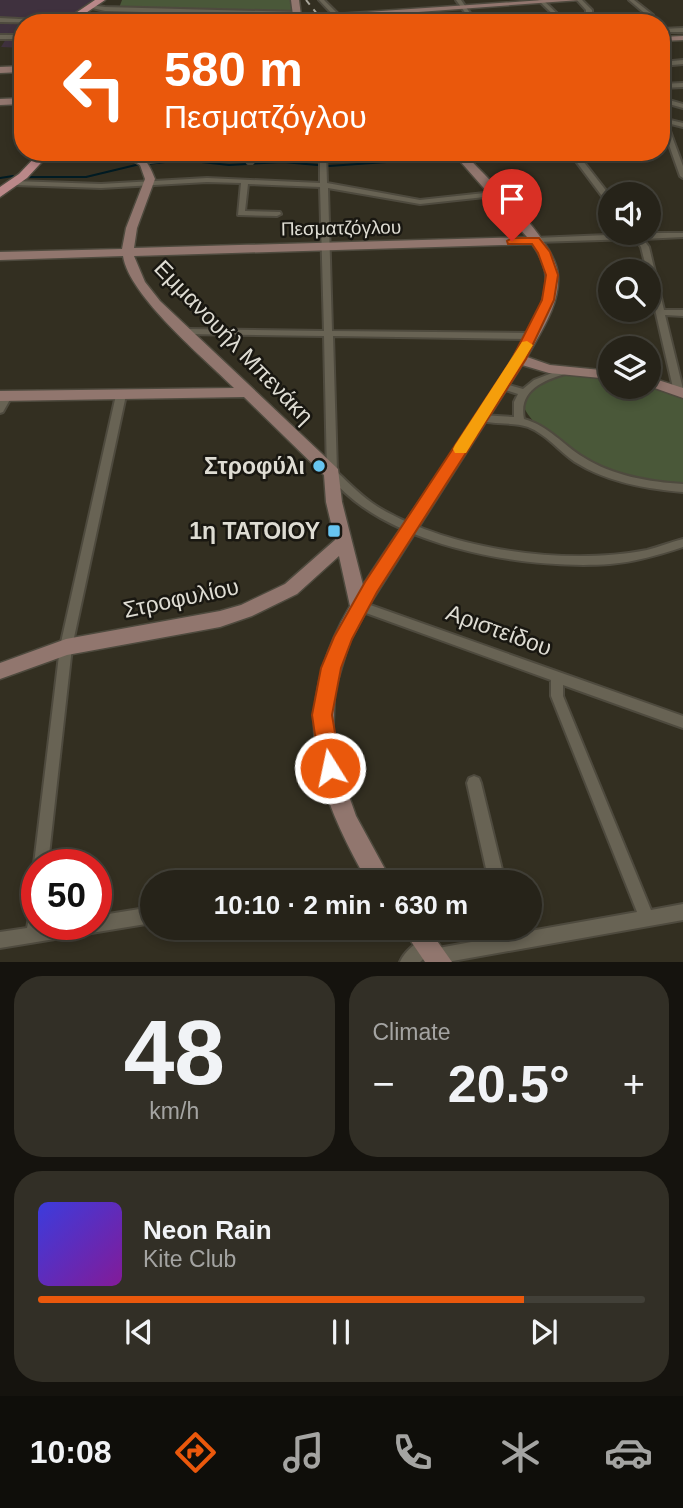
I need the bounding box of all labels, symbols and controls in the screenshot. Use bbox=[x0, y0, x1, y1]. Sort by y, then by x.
icon: left bbox=[49, 42, 140, 133]
text: 580 m bbox=[164, 42, 303, 96]
text: Πεσματζόγλου bbox=[164, 99, 367, 135]
pin bbox=[482, 169, 542, 241]
icon: arrive bbox=[493, 180, 531, 218]
map controls bbox=[598, 182, 661, 399]
button: sound bbox=[598, 182, 661, 245]
street label: Πεσματζόγλου bbox=[281, 216, 401, 240]
street label: Εμμανουήλ Μπενάκη bbox=[149, 255, 319, 429]
button: search bbox=[598, 259, 661, 322]
button: layers bbox=[598, 336, 661, 399]
place label: Στροφύλι bbox=[204, 453, 305, 479]
marker: Στροφύλι bbox=[311, 458, 327, 474]
place label: 1η ΤΑΤΟΙΟΥ bbox=[189, 518, 320, 544]
marker: 1η ΤΑΤΟΙΟΥ bbox=[326, 523, 342, 539]
street label: Στροφυλίου bbox=[121, 573, 241, 623]
street label: Αριστείδου bbox=[443, 599, 555, 661]
position arrow bbox=[293, 731, 367, 805]
speed limit sign: 50 bbox=[21, 849, 112, 940]
text: 10:10 · 2 min · 630 m bbox=[214, 890, 468, 920]
text: 48 bbox=[124, 1002, 225, 1103]
text: Climate bbox=[373, 1019, 450, 1045]
text: 20.5° bbox=[448, 1055, 570, 1113]
text: − bbox=[373, 1063, 395, 1105]
text: + bbox=[623, 1063, 645, 1105]
text: km/h bbox=[149, 1098, 199, 1124]
text: Neon Rain bbox=[143, 1215, 272, 1245]
text: Kite Club bbox=[143, 1246, 236, 1272]
icon: previous bbox=[120, 1313, 158, 1351]
icon: pause bbox=[322, 1313, 360, 1351]
icon: next bbox=[525, 1313, 563, 1351]
icon: directions bbox=[171, 1428, 220, 1477]
icon: music bbox=[279, 1428, 328, 1477]
icon: phone bbox=[388, 1428, 437, 1477]
icon: climate bbox=[496, 1428, 545, 1477]
icon: car bbox=[604, 1428, 653, 1477]
text: 10:08 bbox=[30, 1434, 112, 1470]

